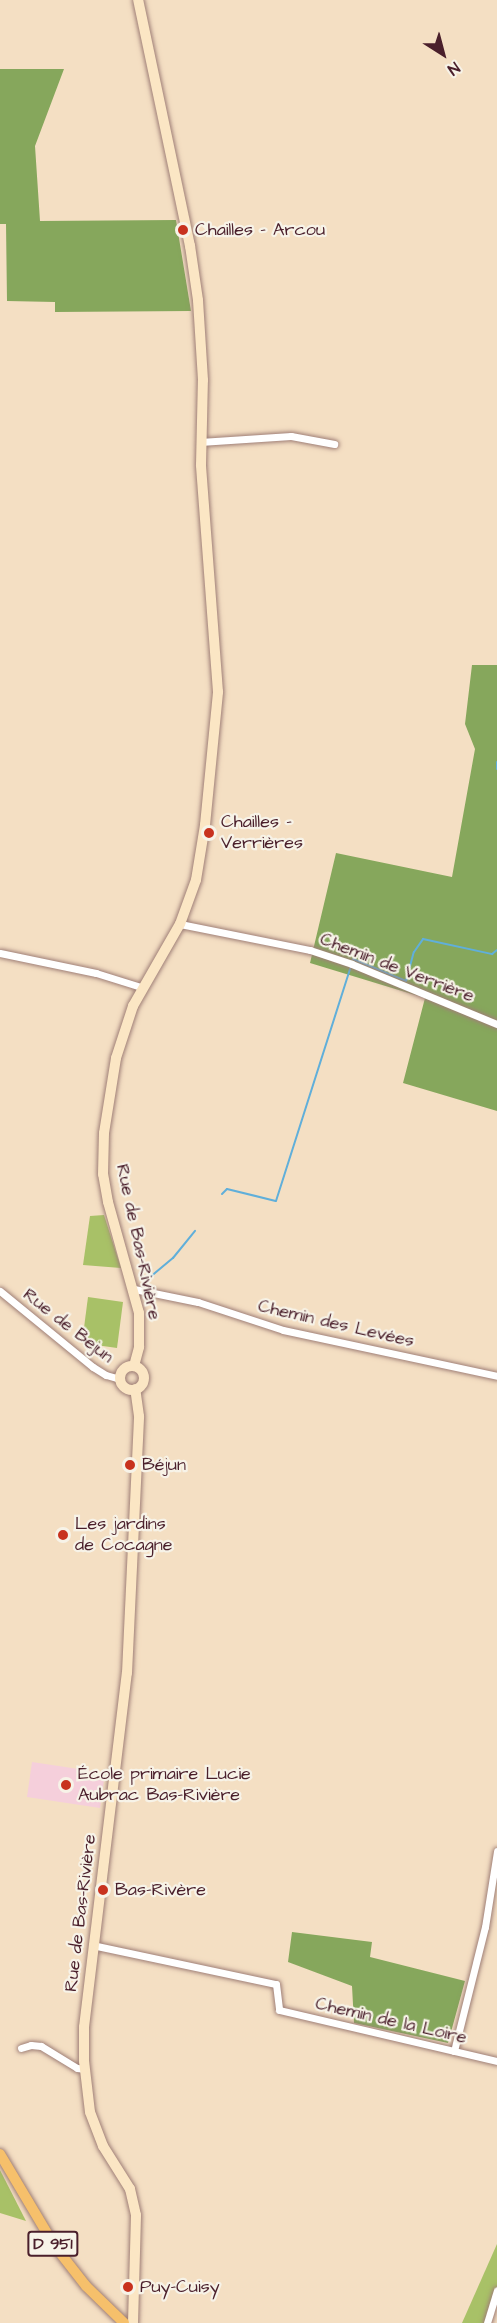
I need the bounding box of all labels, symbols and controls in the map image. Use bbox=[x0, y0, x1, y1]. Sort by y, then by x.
north arrow bbox=[413, 24, 473, 84]
text: N bbox=[443, 57, 464, 80]
place label: Chailles - Arcou bbox=[195, 219, 325, 241]
marker: Chailles - Arcou bbox=[176, 223, 190, 237]
place label: Chailles - Verrières bbox=[221, 812, 303, 854]
marker: Chailles - Verrières bbox=[202, 826, 216, 840]
street label: Chemin de Verrière bbox=[317, 929, 477, 1007]
street label: Rue de Bas-Rivière bbox=[111, 1162, 165, 1322]
street label: Rue de Bejun bbox=[18, 1284, 118, 1368]
street label: Chemin des Levées bbox=[256, 1296, 416, 1352]
place label: Béjun bbox=[142, 1454, 186, 1476]
marker: Béjun bbox=[123, 1458, 137, 1472]
place label: Les jardins de Cocagne bbox=[75, 1514, 173, 1556]
marker: Les jardins de Cocagne bbox=[56, 1528, 70, 1542]
place label: École primaire Lucie Aubrac Bas-Rivière bbox=[78, 1764, 251, 1806]
marker: École primaire Lucie Aubrac Bas-Rivière bbox=[59, 1778, 73, 1792]
street label: Rue de Bas-Rivière bbox=[61, 1833, 101, 1993]
place label: Bas-Rivère bbox=[115, 1879, 206, 1901]
marker: Bas-Rivère bbox=[96, 1883, 110, 1897]
street label: Chemin de la Loire bbox=[313, 1993, 469, 2049]
road number: D 951 bbox=[26, 2231, 80, 2257]
place label: Puy-Cuisy bbox=[140, 2276, 220, 2298]
marker: Puy-Cuisy bbox=[121, 2280, 135, 2294]

